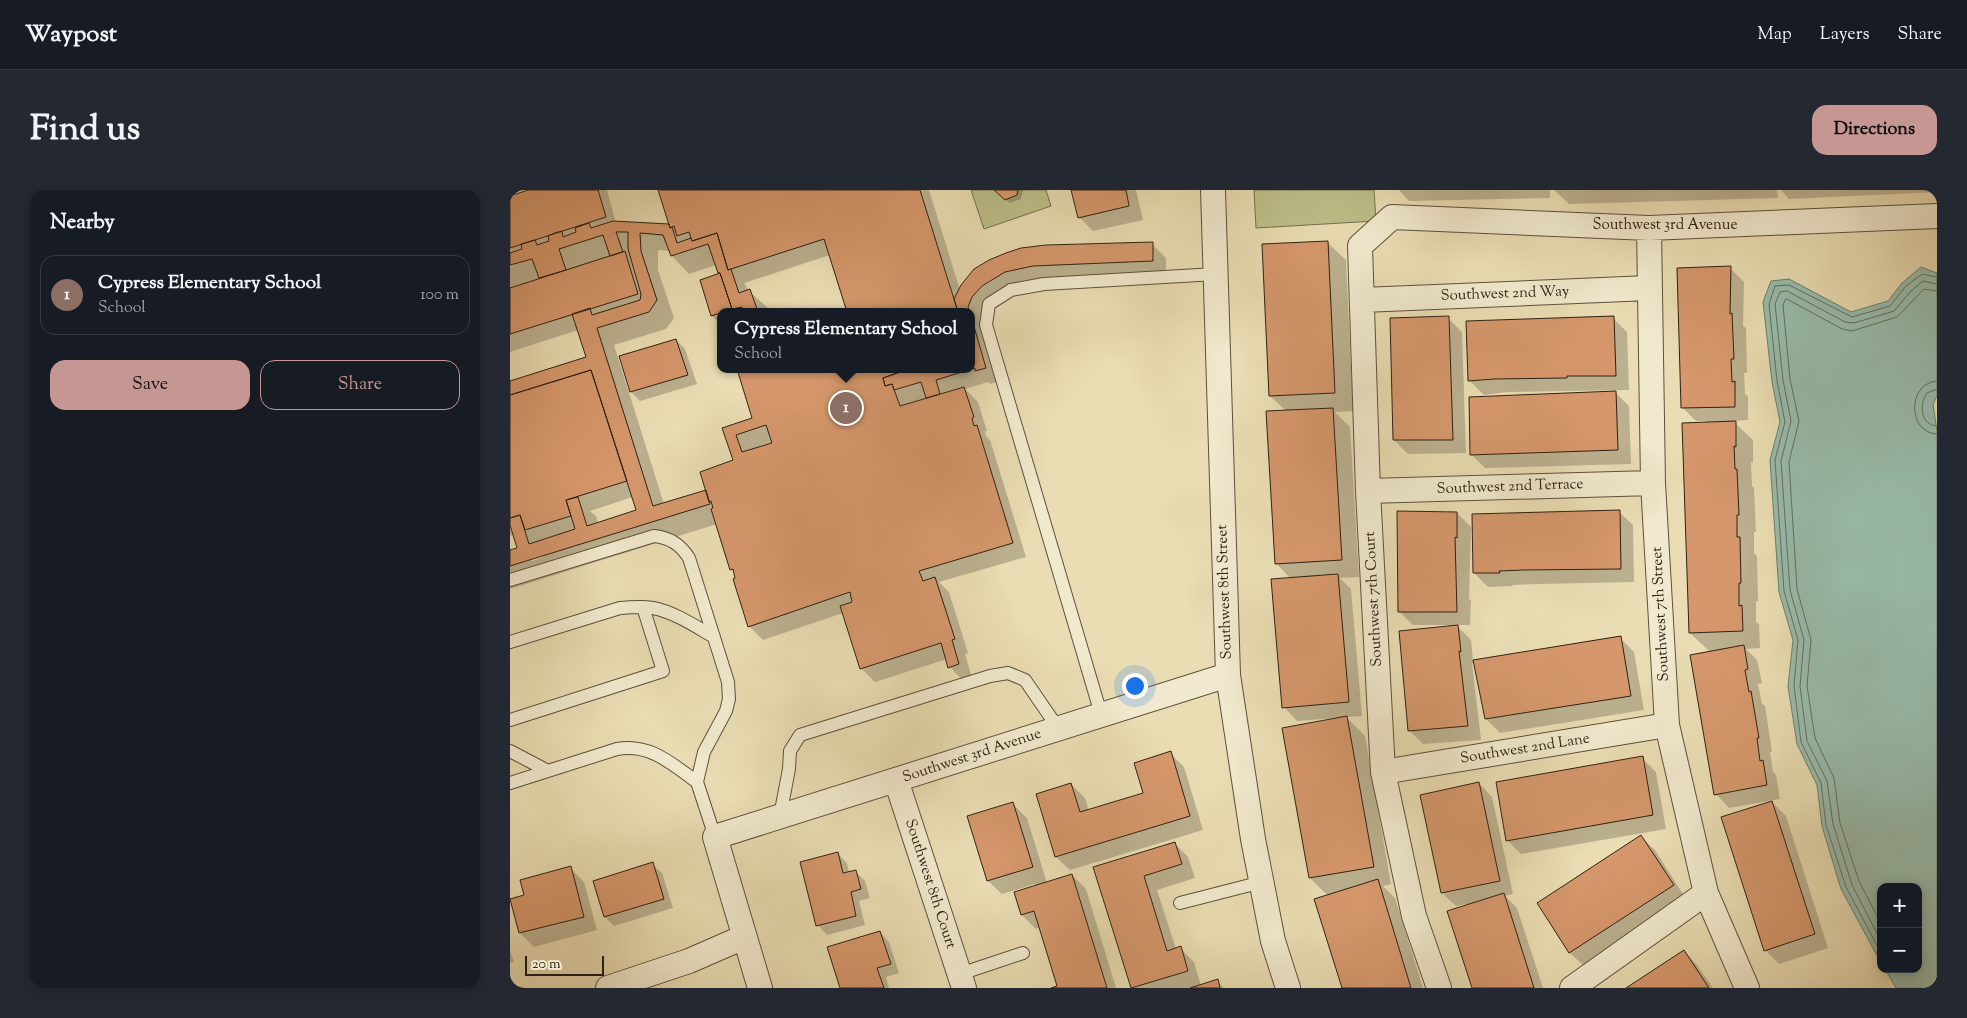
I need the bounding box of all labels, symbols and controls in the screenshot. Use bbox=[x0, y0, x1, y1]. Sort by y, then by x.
text: Waypost bbox=[25, 18, 117, 52]
text: Map bbox=[1757, 22, 1792, 48]
text: Layers bbox=[1820, 22, 1870, 48]
text: Share bbox=[1898, 22, 1942, 48]
text: Find us bbox=[30, 105, 140, 156]
button: Directions bbox=[1812, 105, 1937, 155]
text: Nearby bbox=[50, 208, 115, 238]
street label: Southwest 3rd Avenue bbox=[1593, 215, 1737, 236]
text: Cypress Elementary School bbox=[98, 270, 321, 297]
street label: Southwest 2nd Way bbox=[1440, 281, 1570, 307]
text: 1 bbox=[64, 284, 70, 307]
text: 100 m bbox=[420, 284, 459, 307]
text: School bbox=[98, 297, 146, 320]
popup bbox=[717, 308, 975, 373]
text: Cypress Elementary School bbox=[734, 316, 958, 343]
text: School bbox=[734, 343, 782, 366]
button: Save bbox=[50, 360, 250, 410]
button: Share bbox=[260, 360, 460, 410]
pin: 1 bbox=[830, 389, 862, 427]
street label: Southwest 2nd Terrace bbox=[1436, 474, 1584, 500]
street label: Southwest 8th Street bbox=[1212, 524, 1238, 660]
street label: Southwest 7th Court bbox=[1360, 531, 1388, 667]
street label: Southwest 7th Street bbox=[1647, 546, 1675, 682]
your location bbox=[1122, 673, 1148, 699]
street label: Southwest 3rd Avenue bbox=[900, 724, 1044, 788]
street label: Southwest 2nd Lane bbox=[1459, 728, 1591, 770]
street label: Southwest 8th Court bbox=[899, 816, 961, 952]
map controls bbox=[1877, 883, 1922, 973]
button: + bbox=[1877, 883, 1922, 928]
button: − bbox=[1877, 928, 1922, 973]
scale bar bbox=[525, 953, 604, 976]
text: 20 m bbox=[532, 955, 561, 975]

